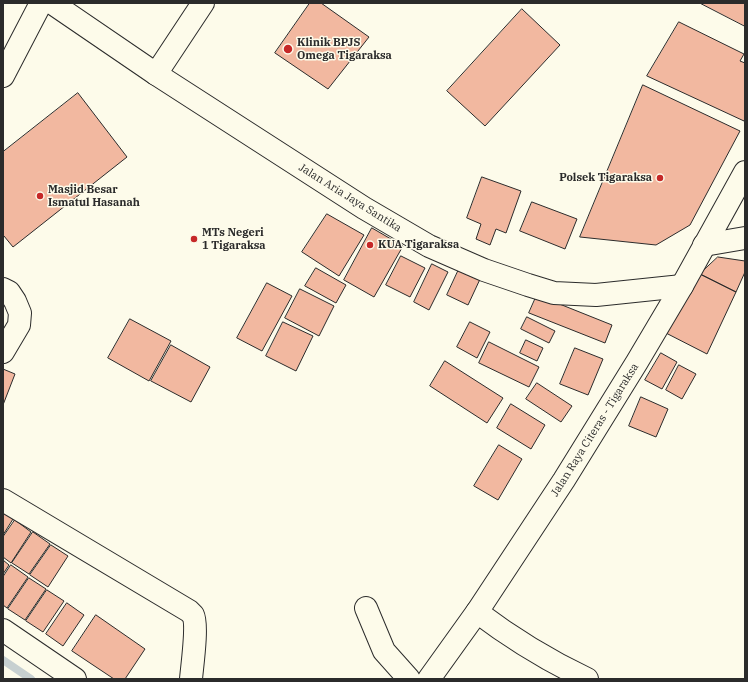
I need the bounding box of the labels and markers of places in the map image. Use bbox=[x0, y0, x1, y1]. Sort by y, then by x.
place label: Klinik BPJS Omega Tigaraksa bbox=[297, 36, 392, 62]
marker: Klinik BPJS Omega Tigaraksa bbox=[282, 43, 294, 55]
place label: Polsek Tigaraksa bbox=[559, 171, 652, 185]
marker: Polsek Tigaraksa bbox=[655, 173, 665, 183]
place label: Masjid Besar Ismatul Hasanah bbox=[48, 183, 140, 209]
marker: Masjid Besar Ismatul Hasanah bbox=[35, 191, 45, 201]
place label: MTs Negeri 1 Tigaraksa bbox=[202, 226, 266, 252]
marker: MTs Negeri 1 Tigaraksa bbox=[189, 234, 199, 244]
place label: KUA Tigaraksa bbox=[378, 238, 459, 252]
marker: KUA Tigaraksa bbox=[365, 240, 375, 250]

